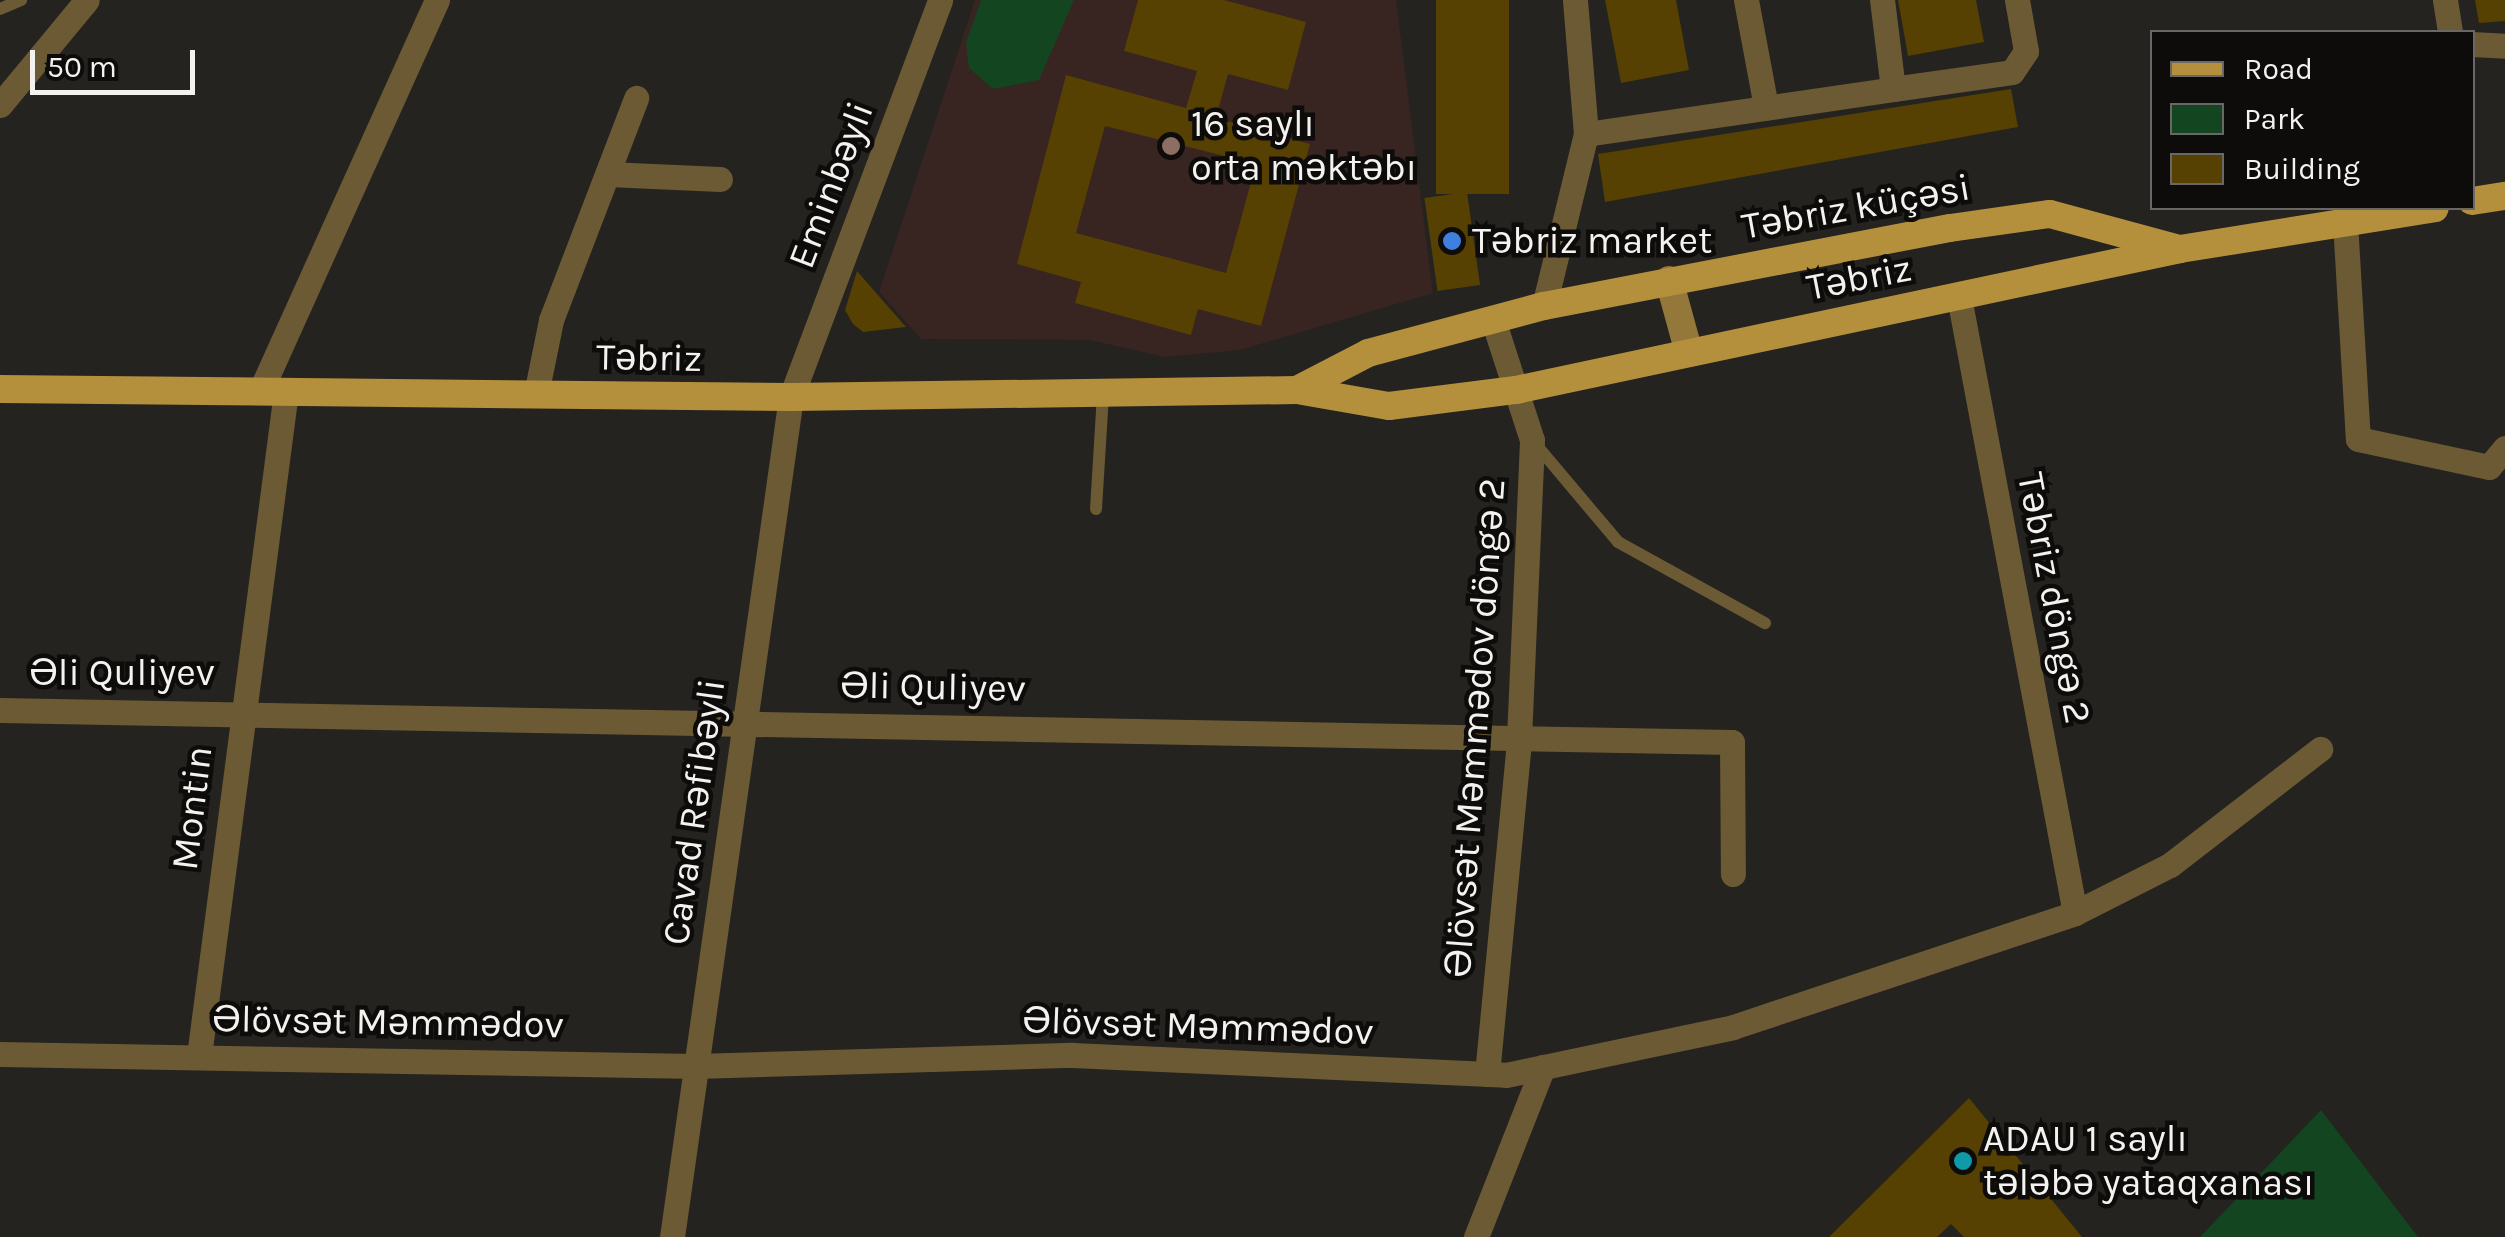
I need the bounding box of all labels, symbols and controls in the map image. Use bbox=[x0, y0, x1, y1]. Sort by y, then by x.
scale bar bbox=[35, 30, 200, 92]
legend bbox=[2150, 30, 2475, 210]
text: 50 m bbox=[47, 49, 117, 85]
text: Road bbox=[2244, 51, 2313, 87]
street label: Eminbəyli bbox=[778, 95, 884, 275]
place label: 16 saylı orta məktəbı bbox=[1191, 101, 1417, 190]
text: Park bbox=[2244, 101, 2305, 137]
marker: 16 saylı orta məktəbı bbox=[1160, 135, 1182, 157]
text: Building bbox=[2244, 151, 2360, 187]
street label: Təbriz küçəsi bbox=[1738, 164, 1974, 250]
place label: Təbriz market bbox=[1472, 218, 1712, 264]
marker: Təbriz market bbox=[1441, 230, 1463, 252]
street label: Təbriz bbox=[1803, 246, 1915, 310]
street label: Təbriz bbox=[596, 334, 702, 382]
street label: Təbriz döngə 2 bbox=[2007, 469, 2101, 727]
street label: Əlövsət Məmmədov döngə 2 bbox=[1435, 477, 1515, 979]
street label: Əli Quliyev bbox=[29, 650, 215, 696]
street label: Əli Quliyev bbox=[840, 663, 1026, 711]
street label: Cavad Rəfibəyli bbox=[653, 676, 735, 948]
street label: Montin bbox=[162, 743, 222, 873]
street label: Əlövsət Məmmədov bbox=[212, 996, 564, 1048]
street label: Əlövsət Məmmədov bbox=[1022, 997, 1374, 1055]
place label: ADAU 1 saylı tələbə yataqxanası bbox=[1983, 1116, 2314, 1206]
marker: ADAU 1 saylı tələbə yataqxanası bbox=[1952, 1150, 1974, 1172]

